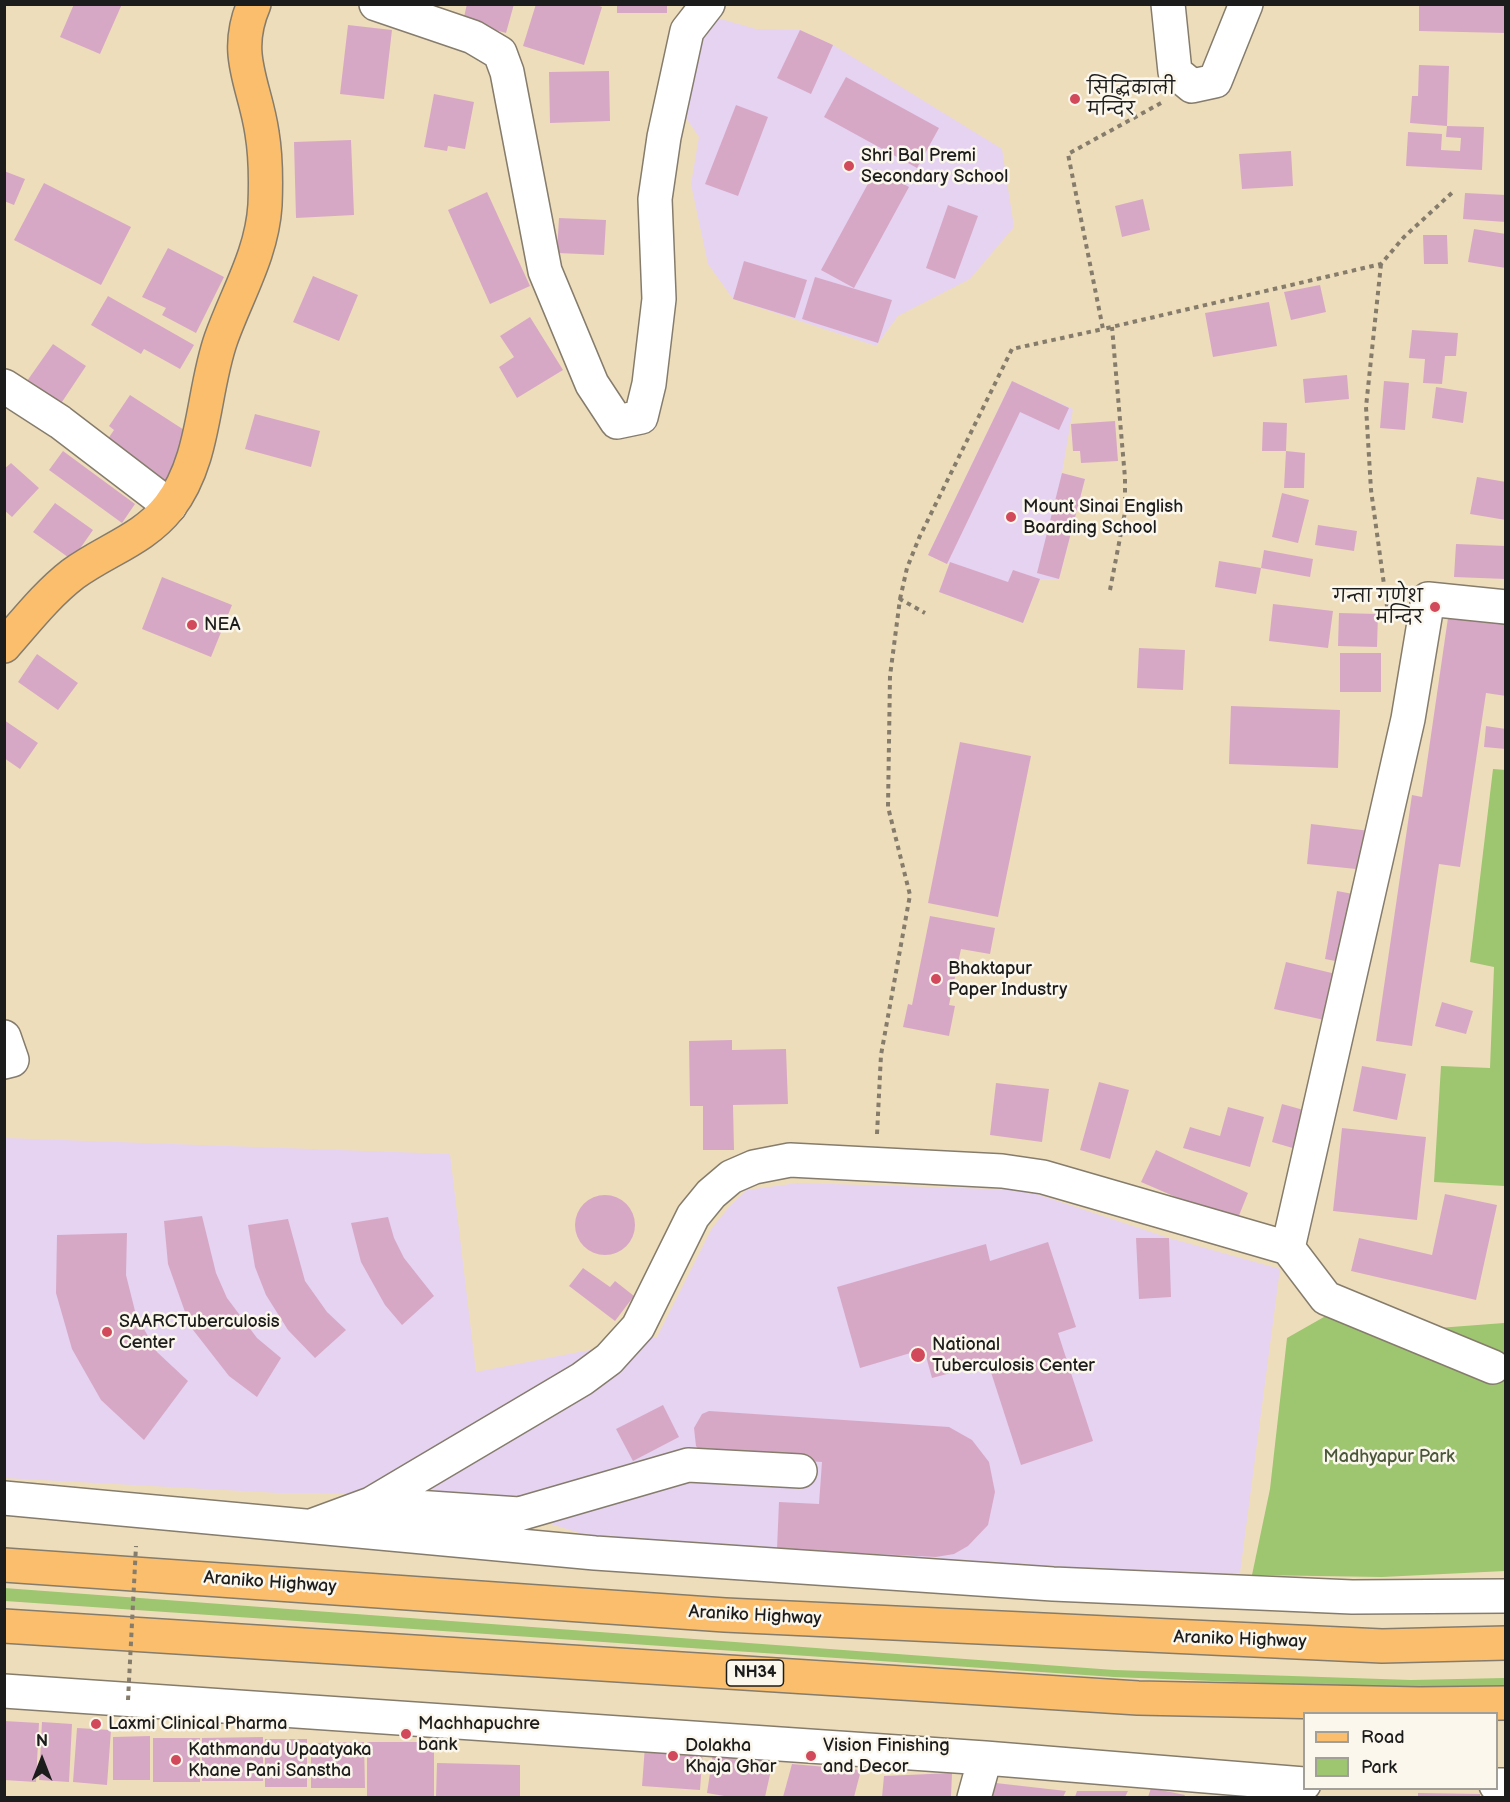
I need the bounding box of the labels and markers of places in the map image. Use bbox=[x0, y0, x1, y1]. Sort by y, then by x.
place label: सिद्धिकाली मन्दिर bbox=[1087, 78, 1175, 121]
marker: सिद्धिकाली मन्दिर bbox=[1068, 92, 1082, 106]
place label: Shri Bal Premi Secondary School bbox=[861, 145, 1008, 188]
marker: Shri Bal Premi Secondary School bbox=[842, 159, 856, 173]
place label: Mount Sinai English Boarding School bbox=[1023, 496, 1183, 538]
marker: Mount Sinai English Boarding School bbox=[1004, 510, 1018, 524]
place label: गन्ता गणेश मन्दिर bbox=[1333, 586, 1423, 628]
marker: गन्ता गणेश मन्दिर bbox=[1428, 600, 1442, 614]
place label: NEA bbox=[204, 614, 240, 636]
marker: NEA bbox=[185, 618, 199, 632]
place label: Bhaktapur Paper Industry bbox=[948, 958, 1067, 1000]
marker: Bhaktapur Paper Industry bbox=[929, 972, 943, 986]
place label: SAARCTuberculosis Center bbox=[119, 1311, 280, 1354]
marker: SAARCTuberculosis Center bbox=[100, 1325, 114, 1339]
place label: National Tuberculosis Center bbox=[932, 1334, 1095, 1376]
marker: National Tuberculosis Center bbox=[909, 1346, 927, 1364]
place label: Laxmi Clinical Pharma bbox=[108, 1713, 287, 1735]
place label: Machhapuchre bank bbox=[418, 1713, 540, 1756]
marker: Laxmi Clinical Pharma bbox=[89, 1717, 103, 1731]
marker: Machhapuchre bank bbox=[399, 1727, 413, 1741]
place label: Dolakha Khaja Ghar bbox=[685, 1735, 776, 1778]
place label: Vision Finishing and Decor bbox=[823, 1735, 950, 1778]
place label: Kathmandu Upaatyaka Khane Pani Sanstha bbox=[188, 1739, 372, 1782]
marker: Dolakha Khaja Ghar bbox=[666, 1749, 680, 1763]
marker: Vision Finishing and Decor bbox=[804, 1749, 818, 1763]
marker: Kathmandu Upaatyaka Khane Pani Sanstha bbox=[169, 1753, 183, 1767]

